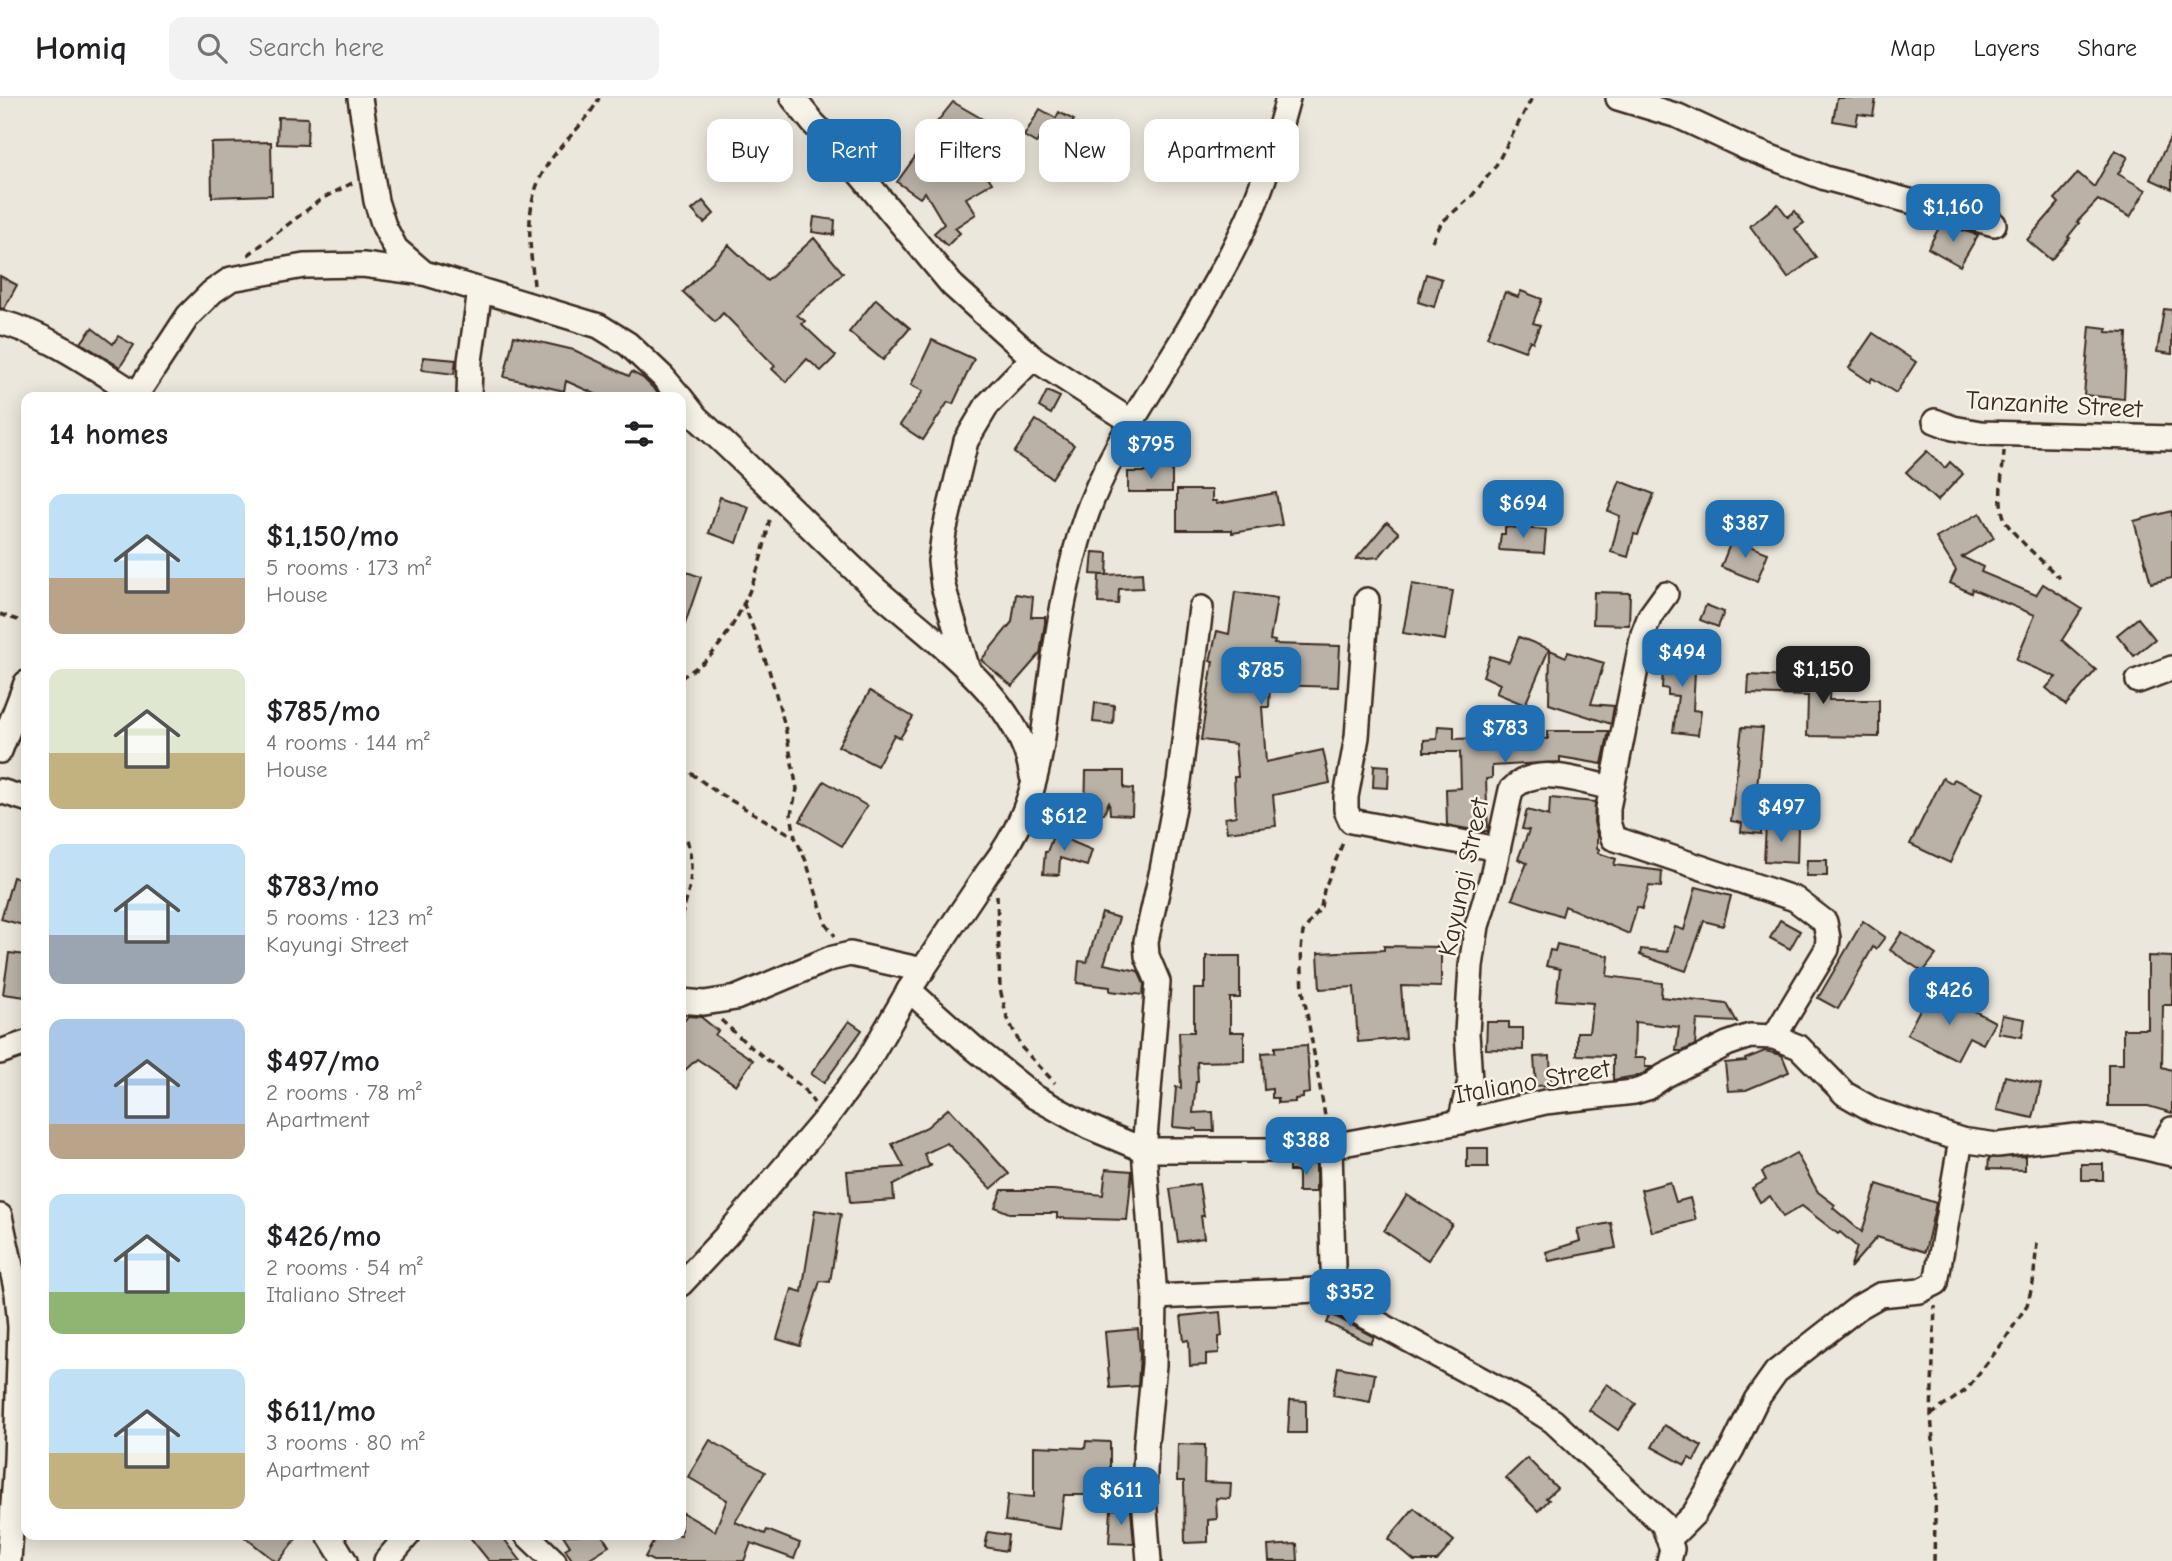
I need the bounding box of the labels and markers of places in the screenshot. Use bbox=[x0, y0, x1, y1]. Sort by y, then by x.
pin: $1,160 bbox=[1896, 184, 2010, 244]
pin: $795 bbox=[1110, 422, 1192, 481]
pin: $694 bbox=[1482, 480, 1564, 540]
pin: $387 bbox=[1704, 500, 1786, 560]
pin: $494 bbox=[1641, 630, 1723, 689]
pin: $1,150 bbox=[1766, 646, 1880, 706]
pin: $785 bbox=[1220, 648, 1302, 707]
pin: $783 bbox=[1464, 706, 1546, 765]
pin: $497 bbox=[1740, 784, 1822, 844]
pin: $612 bbox=[1023, 794, 1105, 853]
pin: $426 bbox=[1908, 968, 1990, 1027]
pin: $388 bbox=[1265, 1118, 1347, 1177]
pin: $352 bbox=[1309, 1270, 1391, 1329]
pin: $611 bbox=[1080, 1468, 1162, 1527]

